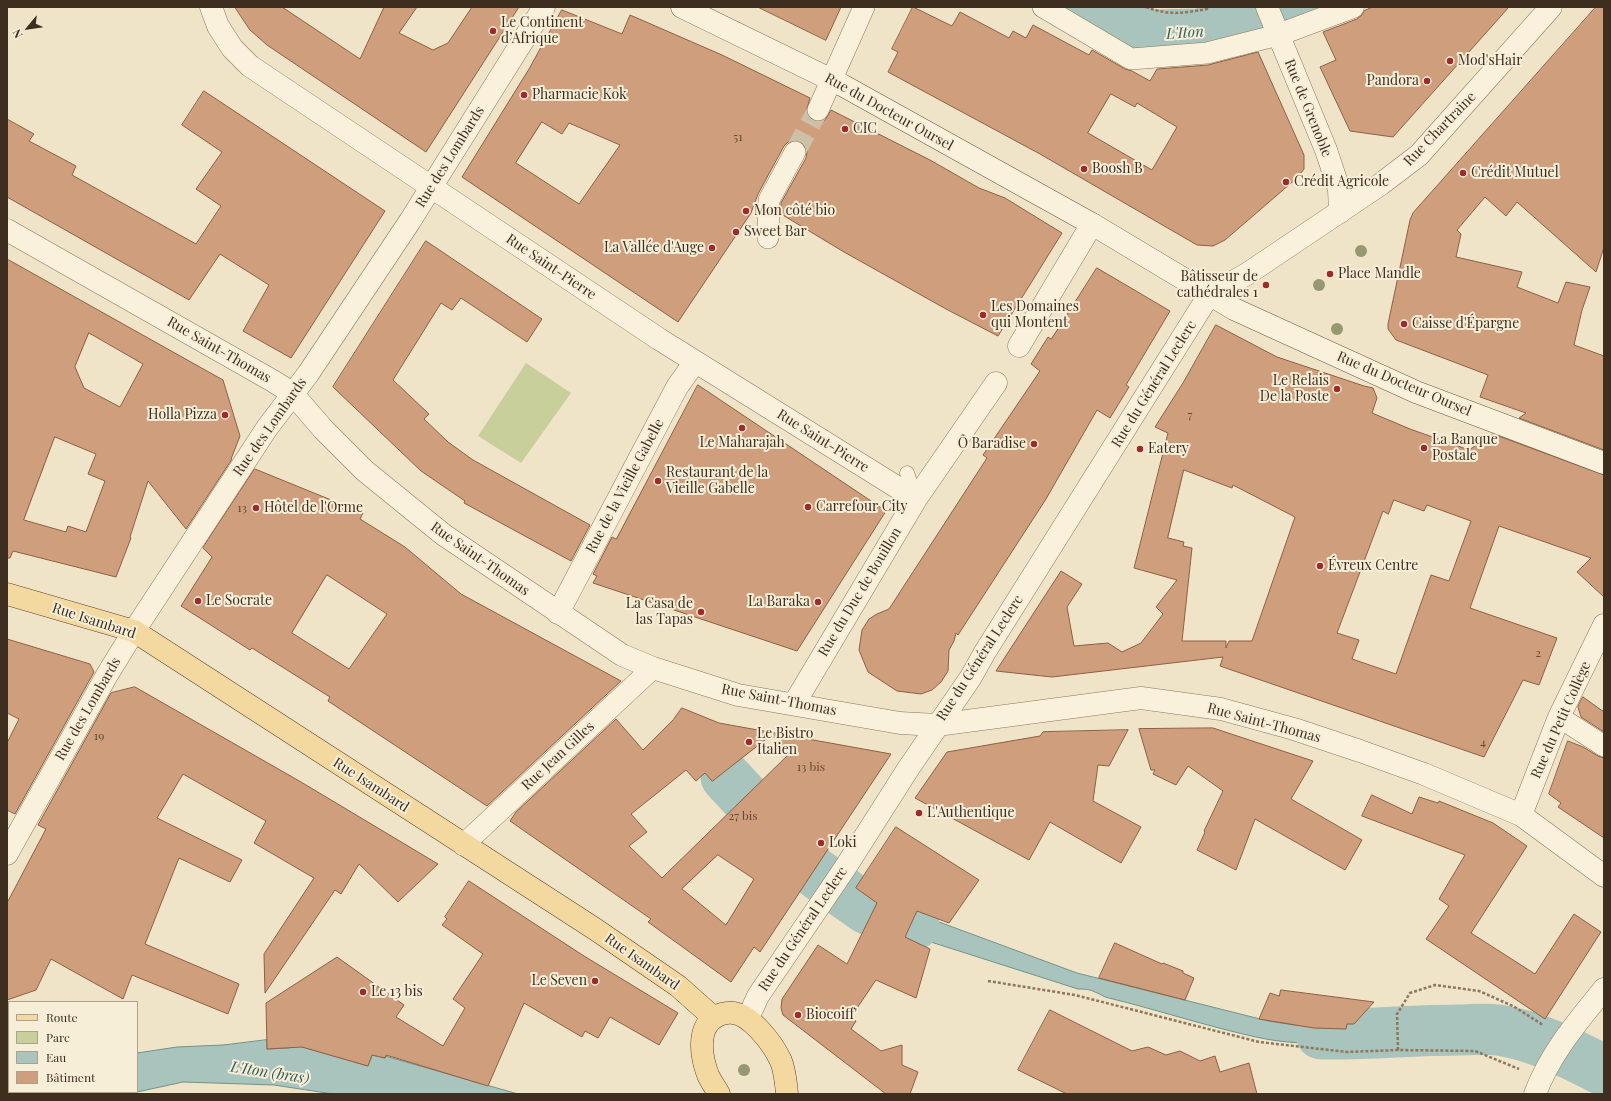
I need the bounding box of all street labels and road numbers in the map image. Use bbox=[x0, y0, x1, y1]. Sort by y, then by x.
street label: Rue de Grenoble bbox=[1281, 57, 1335, 159]
street label: Rue du Docteur Oursel bbox=[822, 70, 956, 154]
street label: Rue Chartraine bbox=[1400, 88, 1480, 170]
street label: Rue des Lombards bbox=[412, 103, 488, 211]
street label: Rue Saint-Pierre bbox=[503, 231, 599, 303]
street label: Rue Saint-Thomas bbox=[164, 314, 274, 386]
street label: Rue du Général Leclerc bbox=[1108, 317, 1200, 451]
street label: Rue du Docteur Oursel bbox=[1334, 348, 1474, 420]
street label: Rue des Lombards bbox=[230, 375, 310, 479]
street label: Rue Saint-Pierre bbox=[774, 406, 872, 476]
street label: Rue de la Vieille Gabelle bbox=[582, 416, 668, 556]
street label: Rue Saint-Thomas bbox=[427, 519, 533, 599]
street label: Rue du Duc de Bouillon bbox=[815, 525, 905, 659]
street label: Rue du Général Leclerc bbox=[933, 592, 1027, 724]
street label: Rue Isambard bbox=[50, 600, 138, 642]
street label: Rue des Lombards bbox=[52, 654, 124, 764]
street label: Rue du Petit Collège bbox=[1528, 659, 1594, 781]
street label: Rue Saint-Thomas bbox=[720, 681, 838, 719]
street label: Rue Saint-Thomas bbox=[1205, 700, 1323, 746]
street label: Rue Jean Gilles bbox=[518, 718, 598, 794]
street label: Rue Isambard bbox=[330, 754, 412, 816]
street label: Rue du Général Leclerc bbox=[755, 864, 851, 994]
street label: Rue Isambard bbox=[602, 930, 682, 994]

